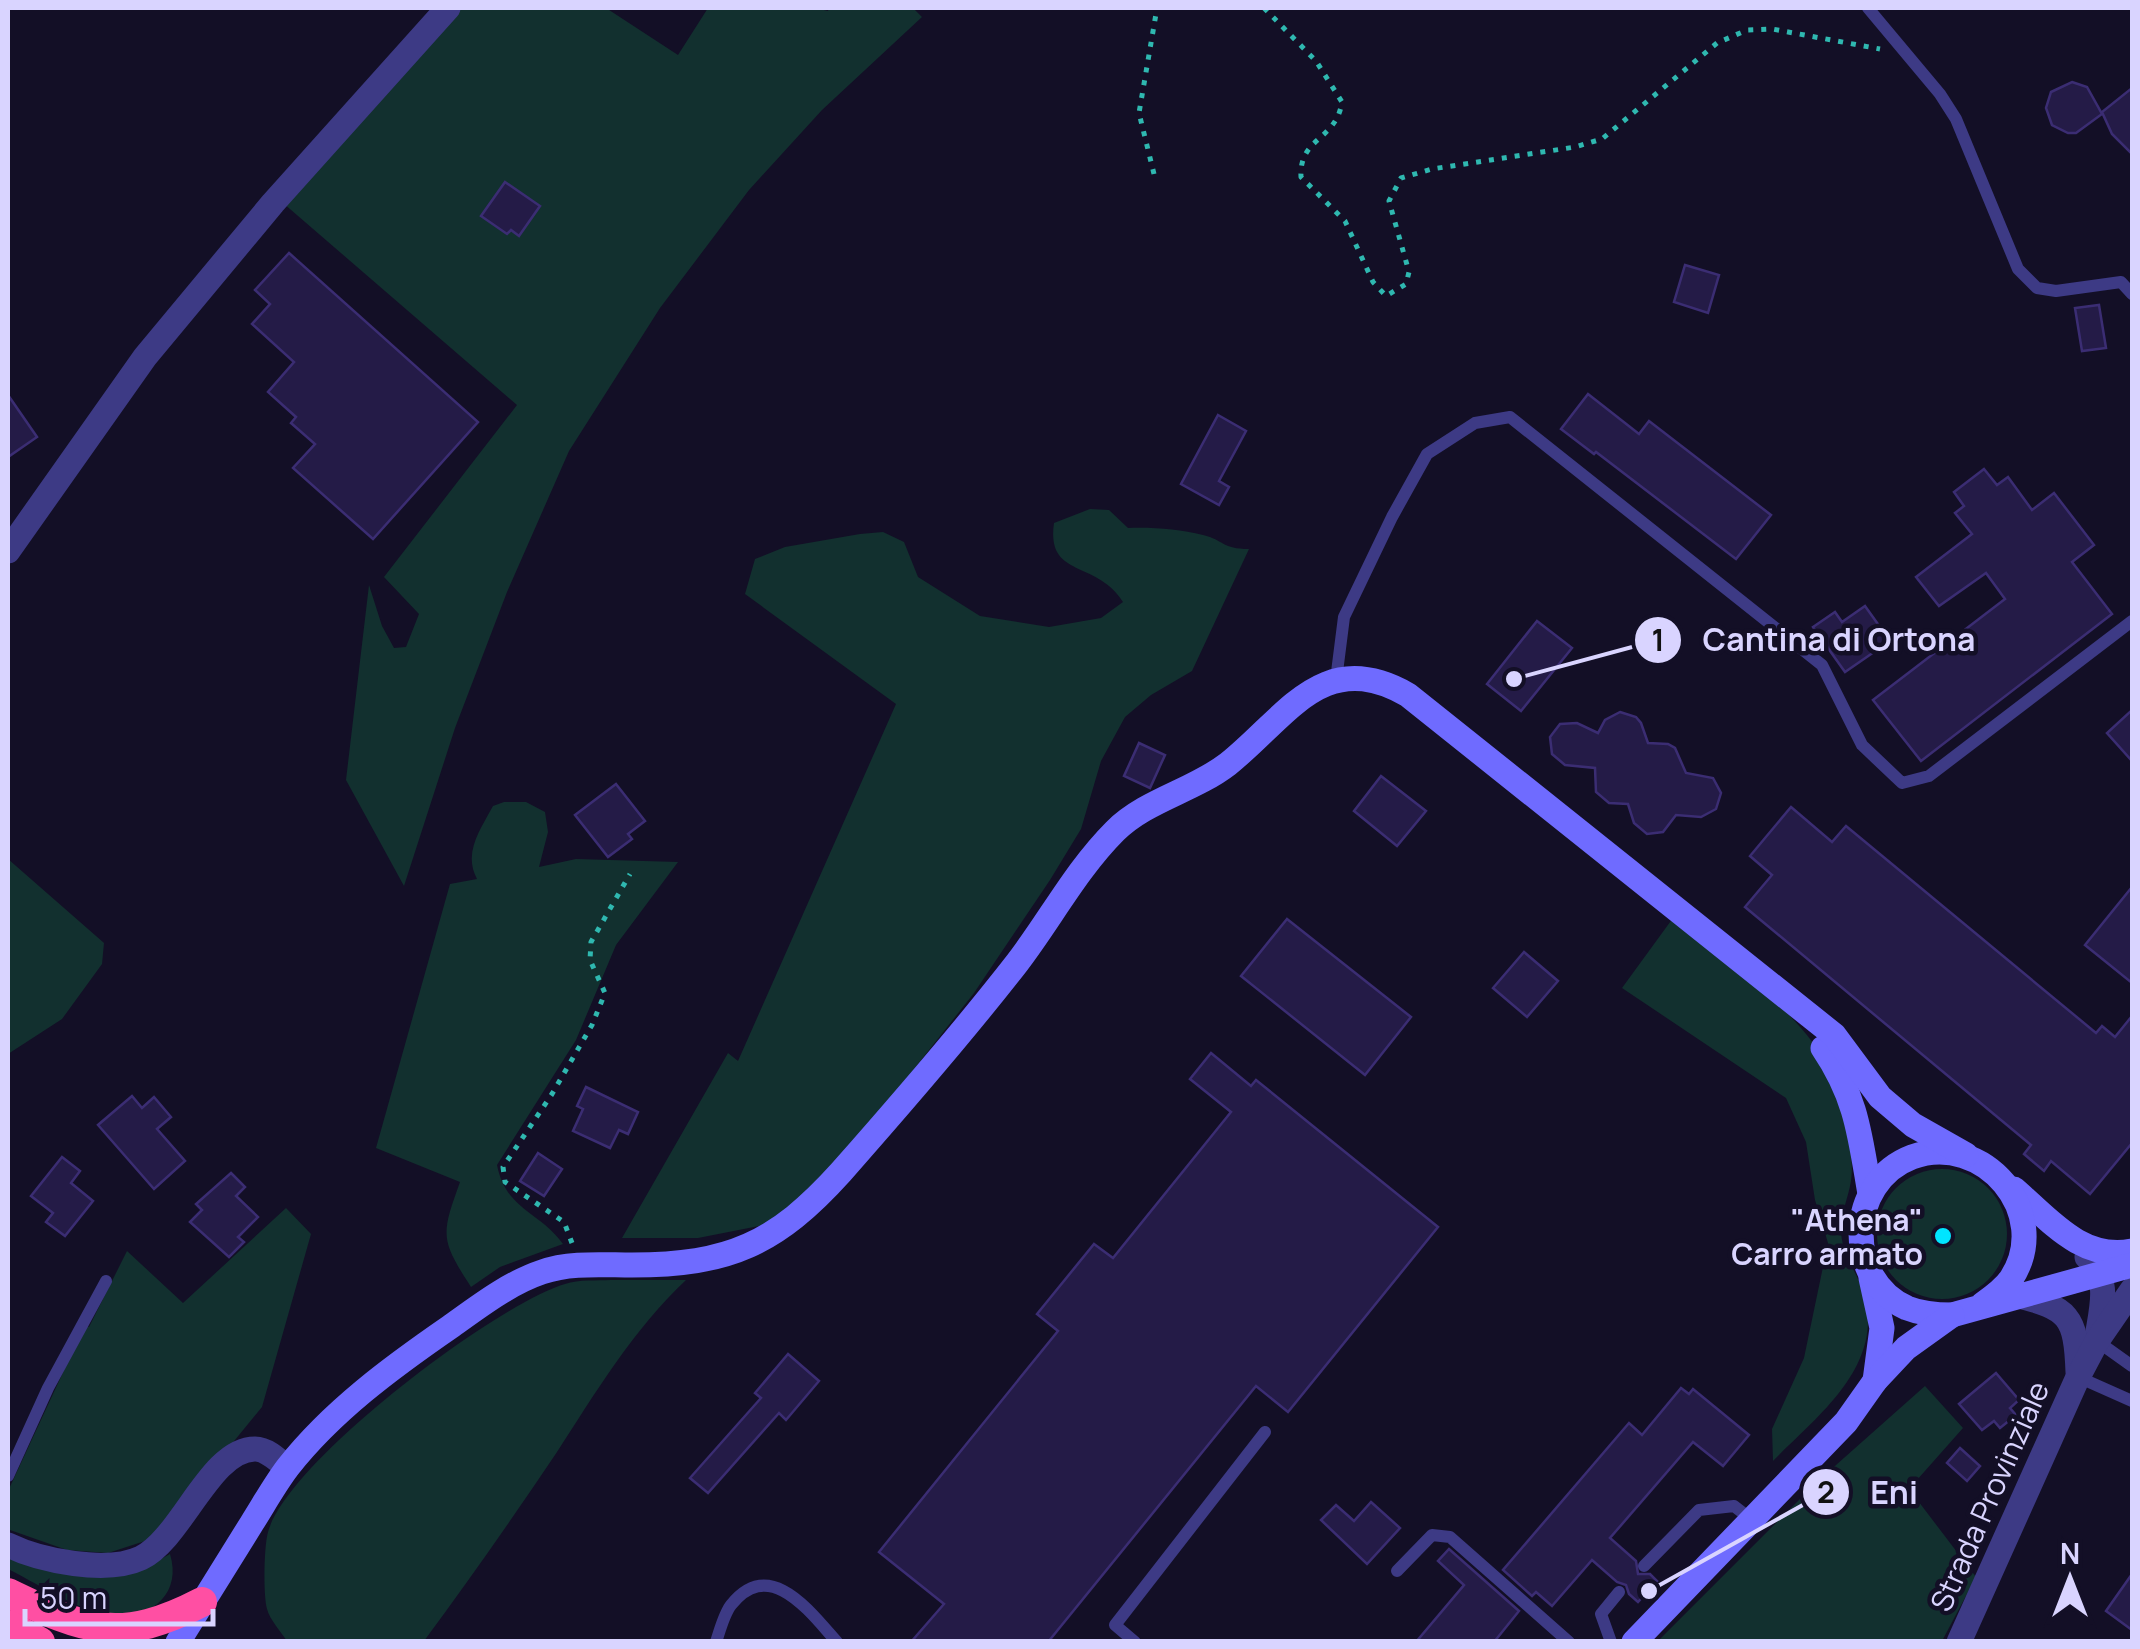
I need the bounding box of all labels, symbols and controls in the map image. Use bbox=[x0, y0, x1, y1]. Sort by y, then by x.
callout: Cantina di Ortona bbox=[1633, 609, 1996, 671]
text: Cantina di Ortona bbox=[1703, 617, 1975, 661]
text: 1 bbox=[1651, 619, 1665, 660]
place label: "Athena" Carro armato bbox=[1731, 1199, 1923, 1274]
marker: "Athena" Carro armato bbox=[1932, 1225, 1954, 1247]
street label: Strada Provinziale bbox=[1920, 1374, 2058, 1618]
callout: Eni bbox=[1801, 1461, 1938, 1523]
text: Eni bbox=[1870, 1470, 1918, 1514]
text: 2 bbox=[1817, 1471, 1835, 1512]
north arrow bbox=[2020, 1529, 2120, 1629]
text: N bbox=[2060, 1534, 2080, 1572]
scale bar bbox=[25, 1564, 212, 1626]
text: 50 m bbox=[40, 1577, 107, 1618]

